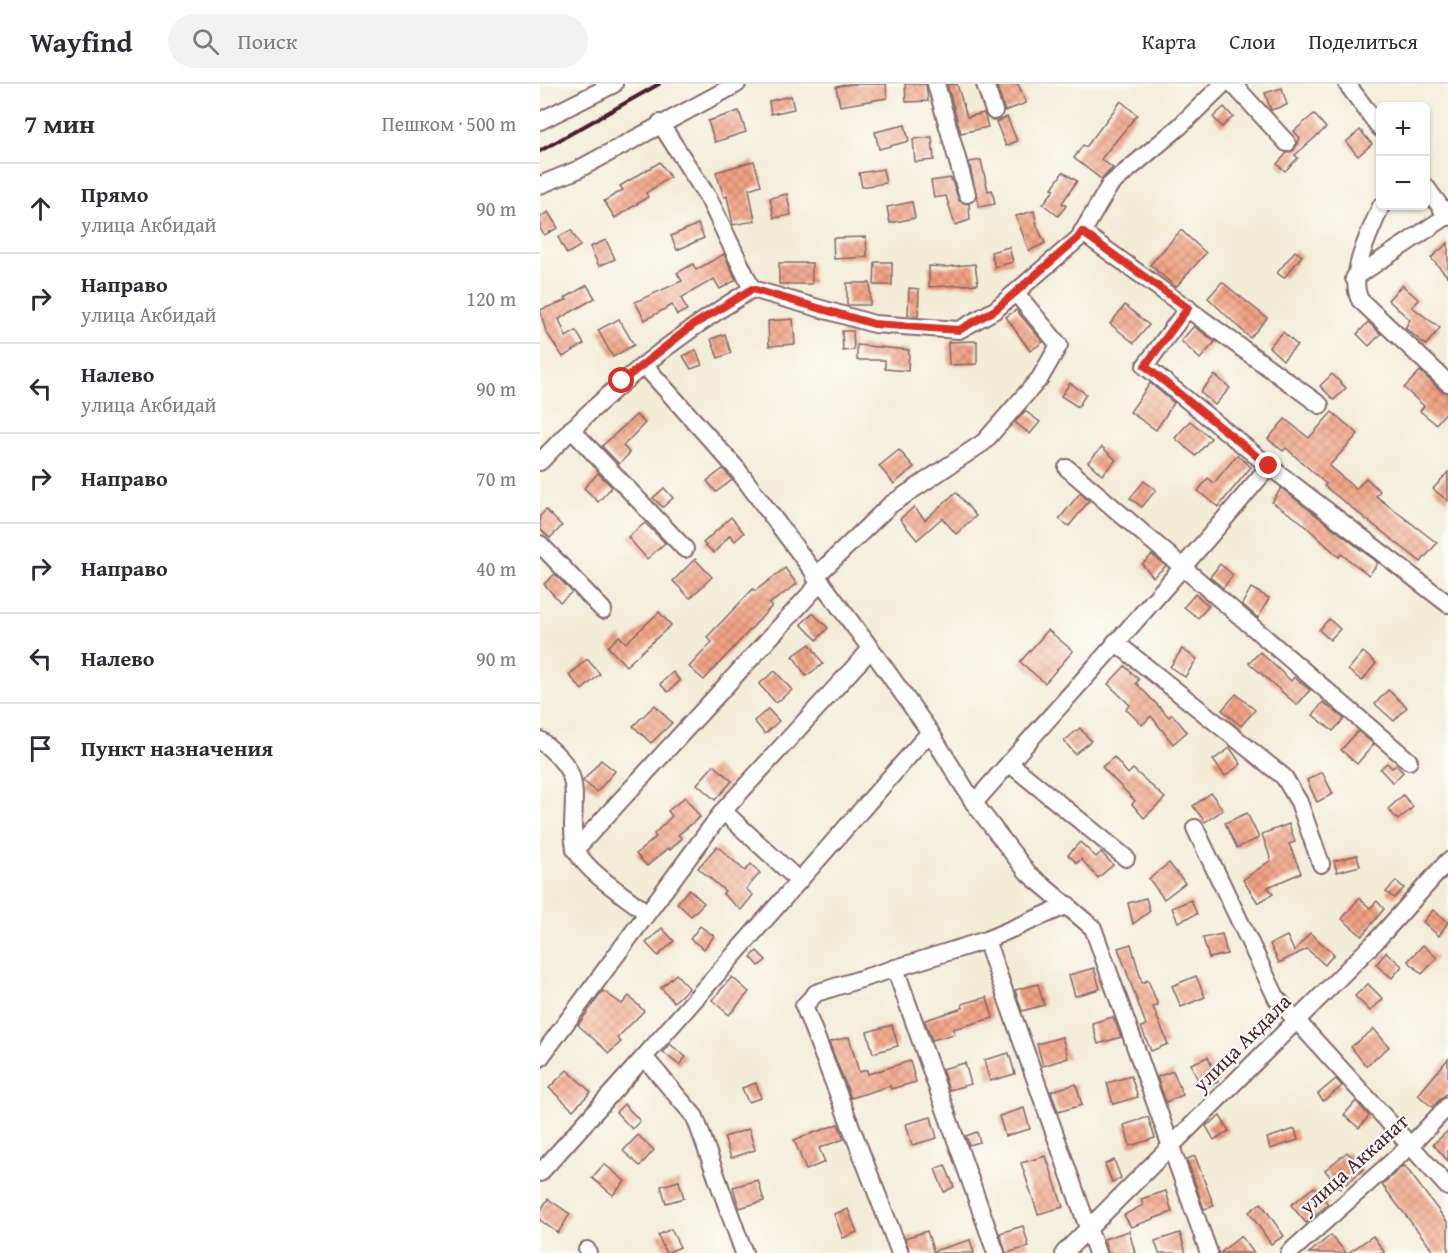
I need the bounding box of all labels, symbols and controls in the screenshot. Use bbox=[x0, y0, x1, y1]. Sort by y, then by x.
search box bbox=[168, 14, 588, 68]
text: Wayfind bbox=[30, 21, 132, 62]
icon: search bbox=[189, 25, 222, 58]
text: Поиск bbox=[237, 25, 297, 57]
text: Карта bbox=[1142, 26, 1196, 57]
text: Слои bbox=[1229, 26, 1275, 57]
text: Поделиться bbox=[1308, 26, 1418, 57]
map controls bbox=[1376, 102, 1430, 210]
button: + bbox=[1376, 102, 1430, 156]
text: 7 мин bbox=[24, 104, 95, 143]
text: Пешком · 500 m bbox=[382, 109, 516, 138]
button: − bbox=[1376, 156, 1430, 210]
text: Прямо bbox=[81, 178, 148, 210]
icon: ahead bbox=[24, 192, 57, 225]
text: 90 m bbox=[476, 194, 516, 223]
text: улица Акбидай bbox=[81, 210, 216, 239]
text: Направо bbox=[81, 268, 168, 300]
icon: right bbox=[24, 282, 57, 315]
text: 120 m bbox=[466, 284, 516, 313]
text: улица Акбидай bbox=[81, 300, 216, 329]
text: Налево bbox=[81, 358, 154, 390]
route start bbox=[608, 367, 634, 393]
icon: left bbox=[24, 372, 57, 405]
text: 90 m bbox=[476, 374, 516, 403]
text: улица Акбидай bbox=[81, 390, 216, 419]
route end bbox=[1255, 452, 1281, 478]
icon: right bbox=[24, 462, 57, 495]
text: Направо bbox=[81, 462, 168, 494]
text: 70 m bbox=[476, 464, 516, 493]
icon: right bbox=[24, 552, 57, 585]
text: Направо bbox=[81, 552, 168, 584]
text: 40 m bbox=[476, 554, 516, 583]
icon: left bbox=[24, 642, 57, 675]
text: Налево bbox=[81, 642, 154, 674]
text: 90 m bbox=[476, 644, 516, 673]
icon: arrive bbox=[24, 732, 57, 765]
text: Пункт назначения bbox=[81, 732, 273, 764]
street label: улица Акдала bbox=[1185, 986, 1298, 1100]
street label: улица Акканат bbox=[1291, 1106, 1415, 1222]

